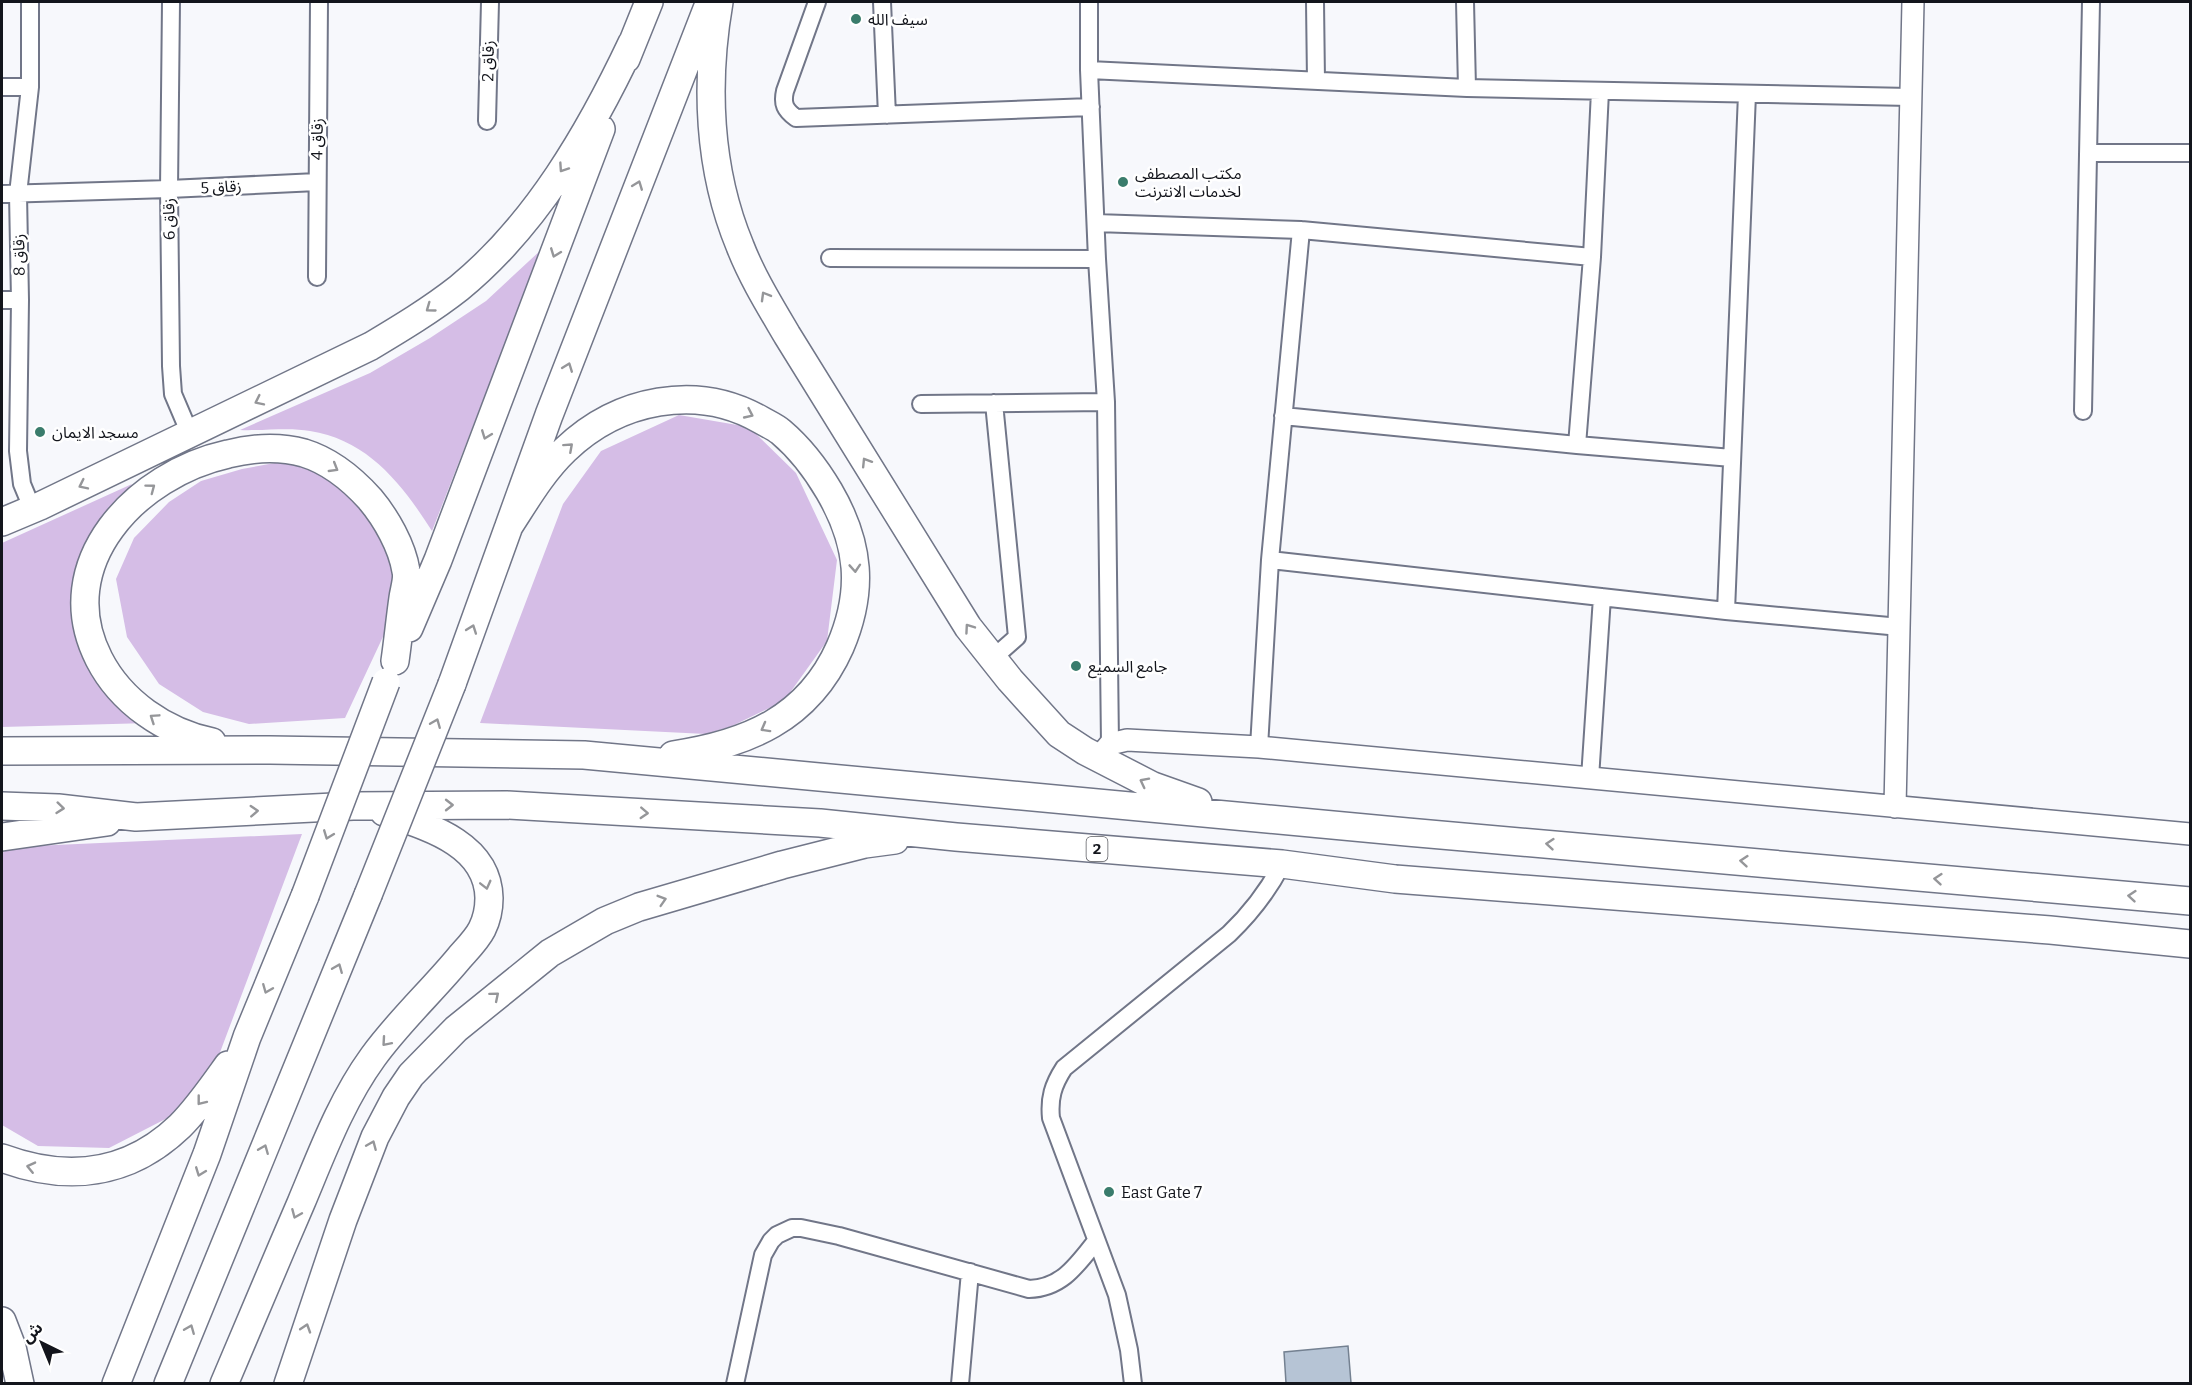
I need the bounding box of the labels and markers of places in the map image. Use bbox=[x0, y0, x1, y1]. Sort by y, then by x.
place label: سيف الله bbox=[868, 10, 928, 29]
marker: سيف الله bbox=[849, 12, 863, 26]
place label: مكتب المصطفى لخدمات الانترنت bbox=[1135, 164, 1242, 201]
marker: مكتب المصطفى لخدمات الانترنت bbox=[1116, 175, 1130, 189]
place label: مسجد الايمان bbox=[52, 423, 139, 442]
marker: مسجد الايمان bbox=[33, 425, 47, 439]
place label: جامع السميع bbox=[1088, 657, 1167, 679]
marker: جامع السميع bbox=[1069, 659, 1083, 673]
place label: East Gate 7 bbox=[1121, 1183, 1202, 1202]
marker: East Gate 7 bbox=[1102, 1185, 1116, 1199]

